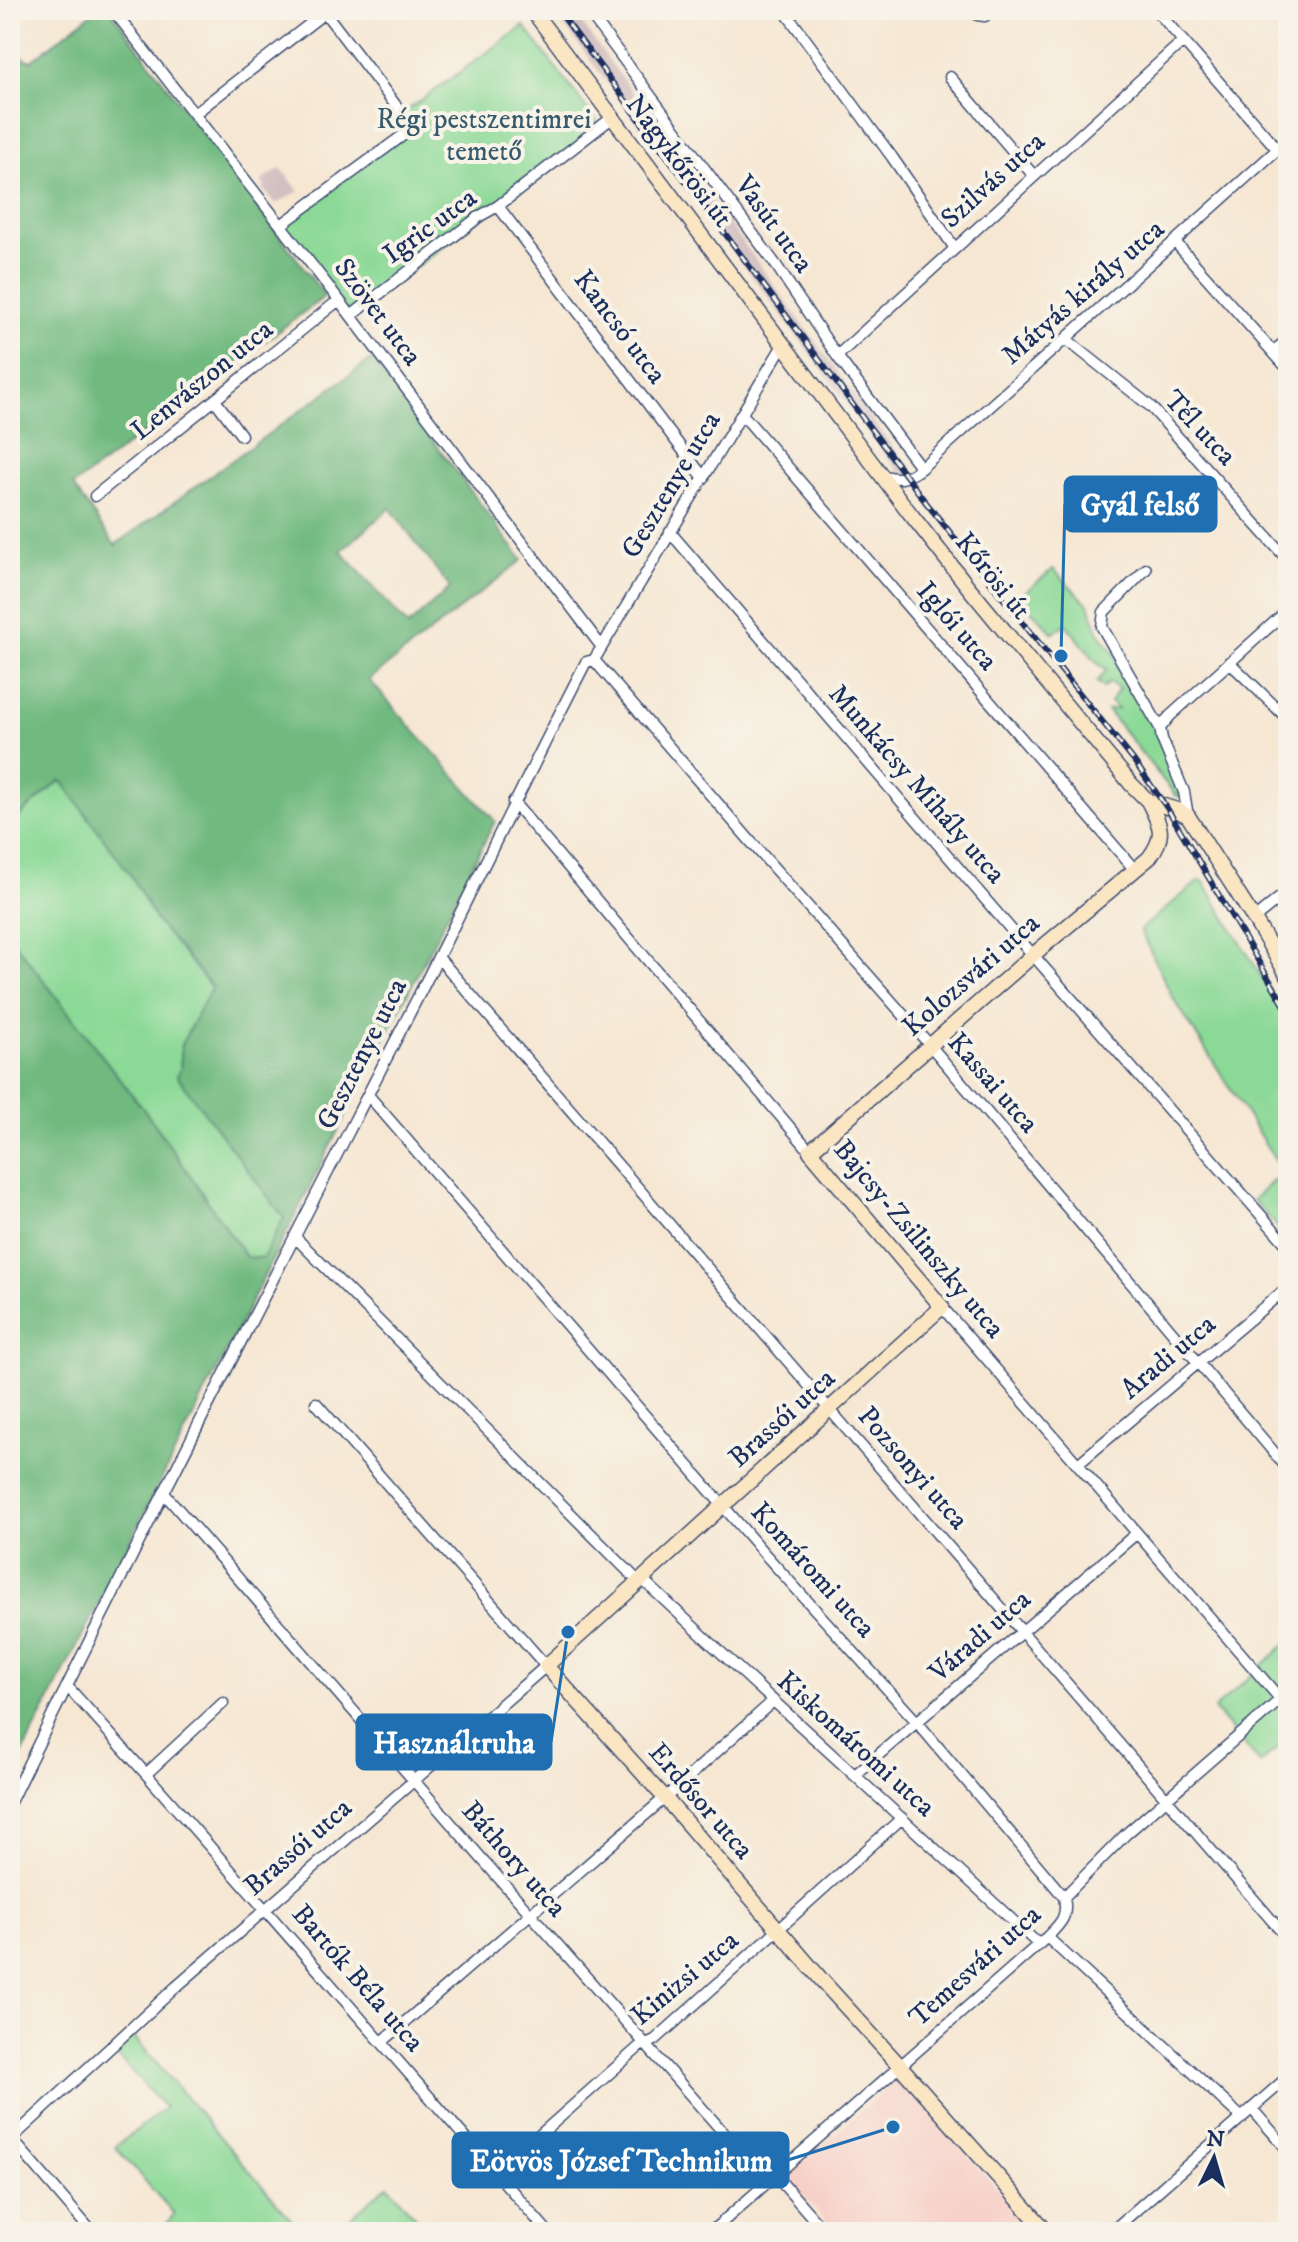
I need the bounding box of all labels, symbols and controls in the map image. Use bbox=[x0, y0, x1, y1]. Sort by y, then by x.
street label: Nagykőrösi út bbox=[618, 88, 740, 234]
park label: Régi pestszentimrei temető bbox=[377, 102, 591, 169]
street label: Szilvás utca bbox=[934, 124, 1052, 236]
street label: Vasút utca bbox=[726, 168, 821, 280]
street label: Igric utca bbox=[376, 180, 484, 272]
street label: Mátyás király utca bbox=[994, 212, 1172, 372]
street label: Szövet utca bbox=[326, 251, 430, 373]
street label: Kancsó utca bbox=[566, 263, 674, 391]
street label: Lenvászon utca bbox=[124, 312, 280, 448]
street label: Tél utca bbox=[1156, 383, 1244, 473]
street label: Gesztenye utca bbox=[614, 405, 729, 565]
callout: Gyál felső bbox=[1065, 477, 1216, 531]
text: Gyál felső bbox=[1081, 488, 1200, 525]
street label: Kőrösi út bbox=[947, 525, 1039, 627]
street label: Iglói utca bbox=[909, 574, 1005, 678]
street label: Munkácsy Mihály utca bbox=[821, 677, 1013, 891]
street label: Kolozsvári utca bbox=[895, 906, 1047, 1044]
street label: Gesztenye utca bbox=[309, 972, 415, 1135]
street label: Kassai utca bbox=[940, 1026, 1046, 1141]
street label: Bajcsy-Zsilinszky utca bbox=[826, 1133, 1012, 1345]
street label: Aradi utca bbox=[1113, 1307, 1223, 1407]
street label: Brassói utca bbox=[721, 1361, 843, 1475]
street label: Pozsonyi utca bbox=[850, 1399, 976, 1537]
street label: Komáromi utca bbox=[743, 1495, 883, 1645]
street label: Váradi utca bbox=[921, 1582, 1038, 1690]
street label: Kiskomáromi utca bbox=[770, 1664, 943, 1824]
callout: Használtruha bbox=[357, 1715, 551, 1769]
text: Használtruha bbox=[373, 1726, 536, 1763]
street label: Erdősor utca bbox=[641, 1735, 761, 1867]
street label: Brassói utca bbox=[237, 1790, 359, 1903]
street label: Báthory utca bbox=[454, 1794, 574, 1924]
street label: Bartók Béla utca bbox=[284, 1897, 432, 2059]
street label: Temesvári utca bbox=[902, 1897, 1049, 2035]
street label: Kinizsi utca bbox=[624, 1923, 746, 2033]
north arrow bbox=[1174, 2118, 1254, 2198]
text: N bbox=[1205, 2125, 1226, 2154]
callout: Eötvös József Technikum bbox=[453, 2133, 788, 2187]
text: Eötvös József Technikum bbox=[470, 2144, 773, 2181]

